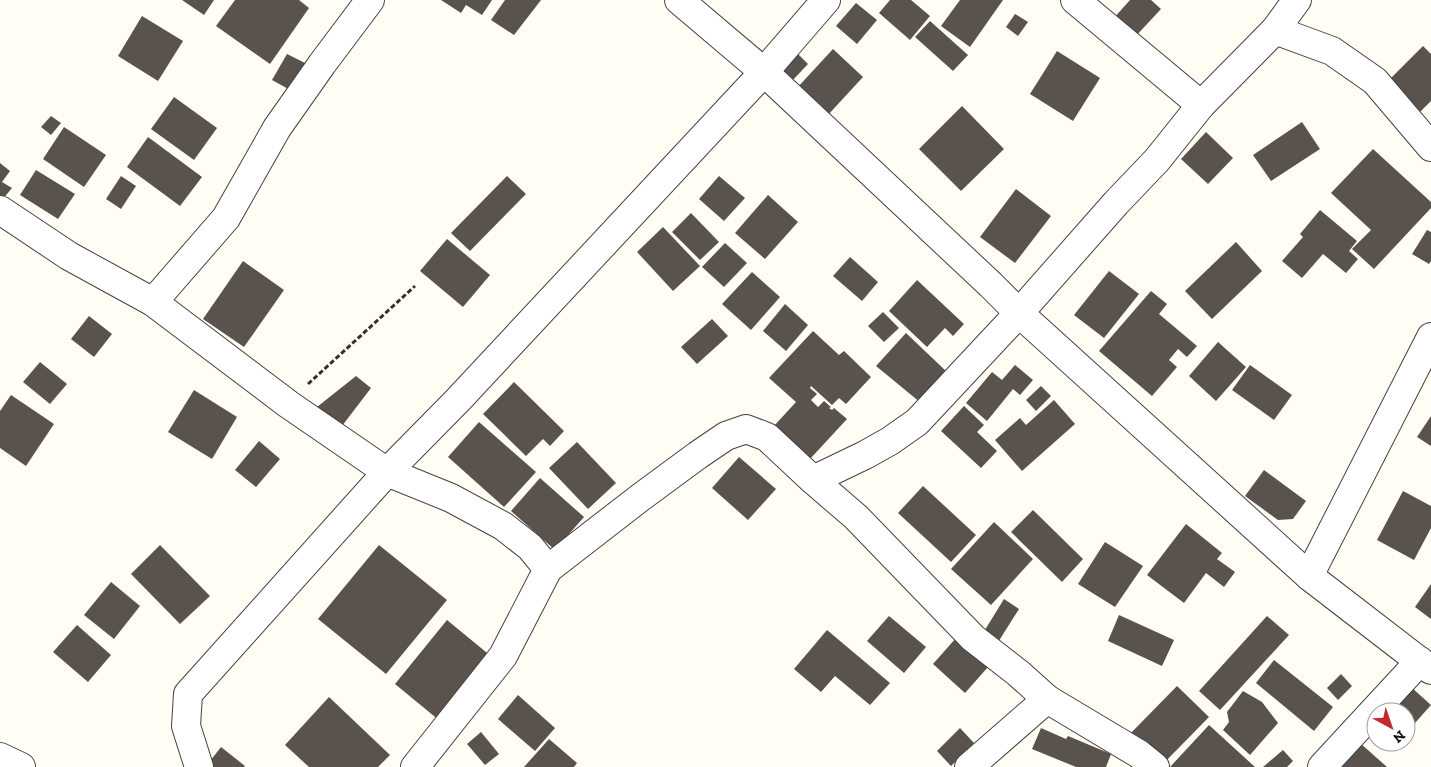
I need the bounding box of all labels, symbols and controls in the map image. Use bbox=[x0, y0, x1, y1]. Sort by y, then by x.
north arrow bbox=[1366, 702, 1416, 752]
text: N bbox=[1389, 727, 1409, 747]

